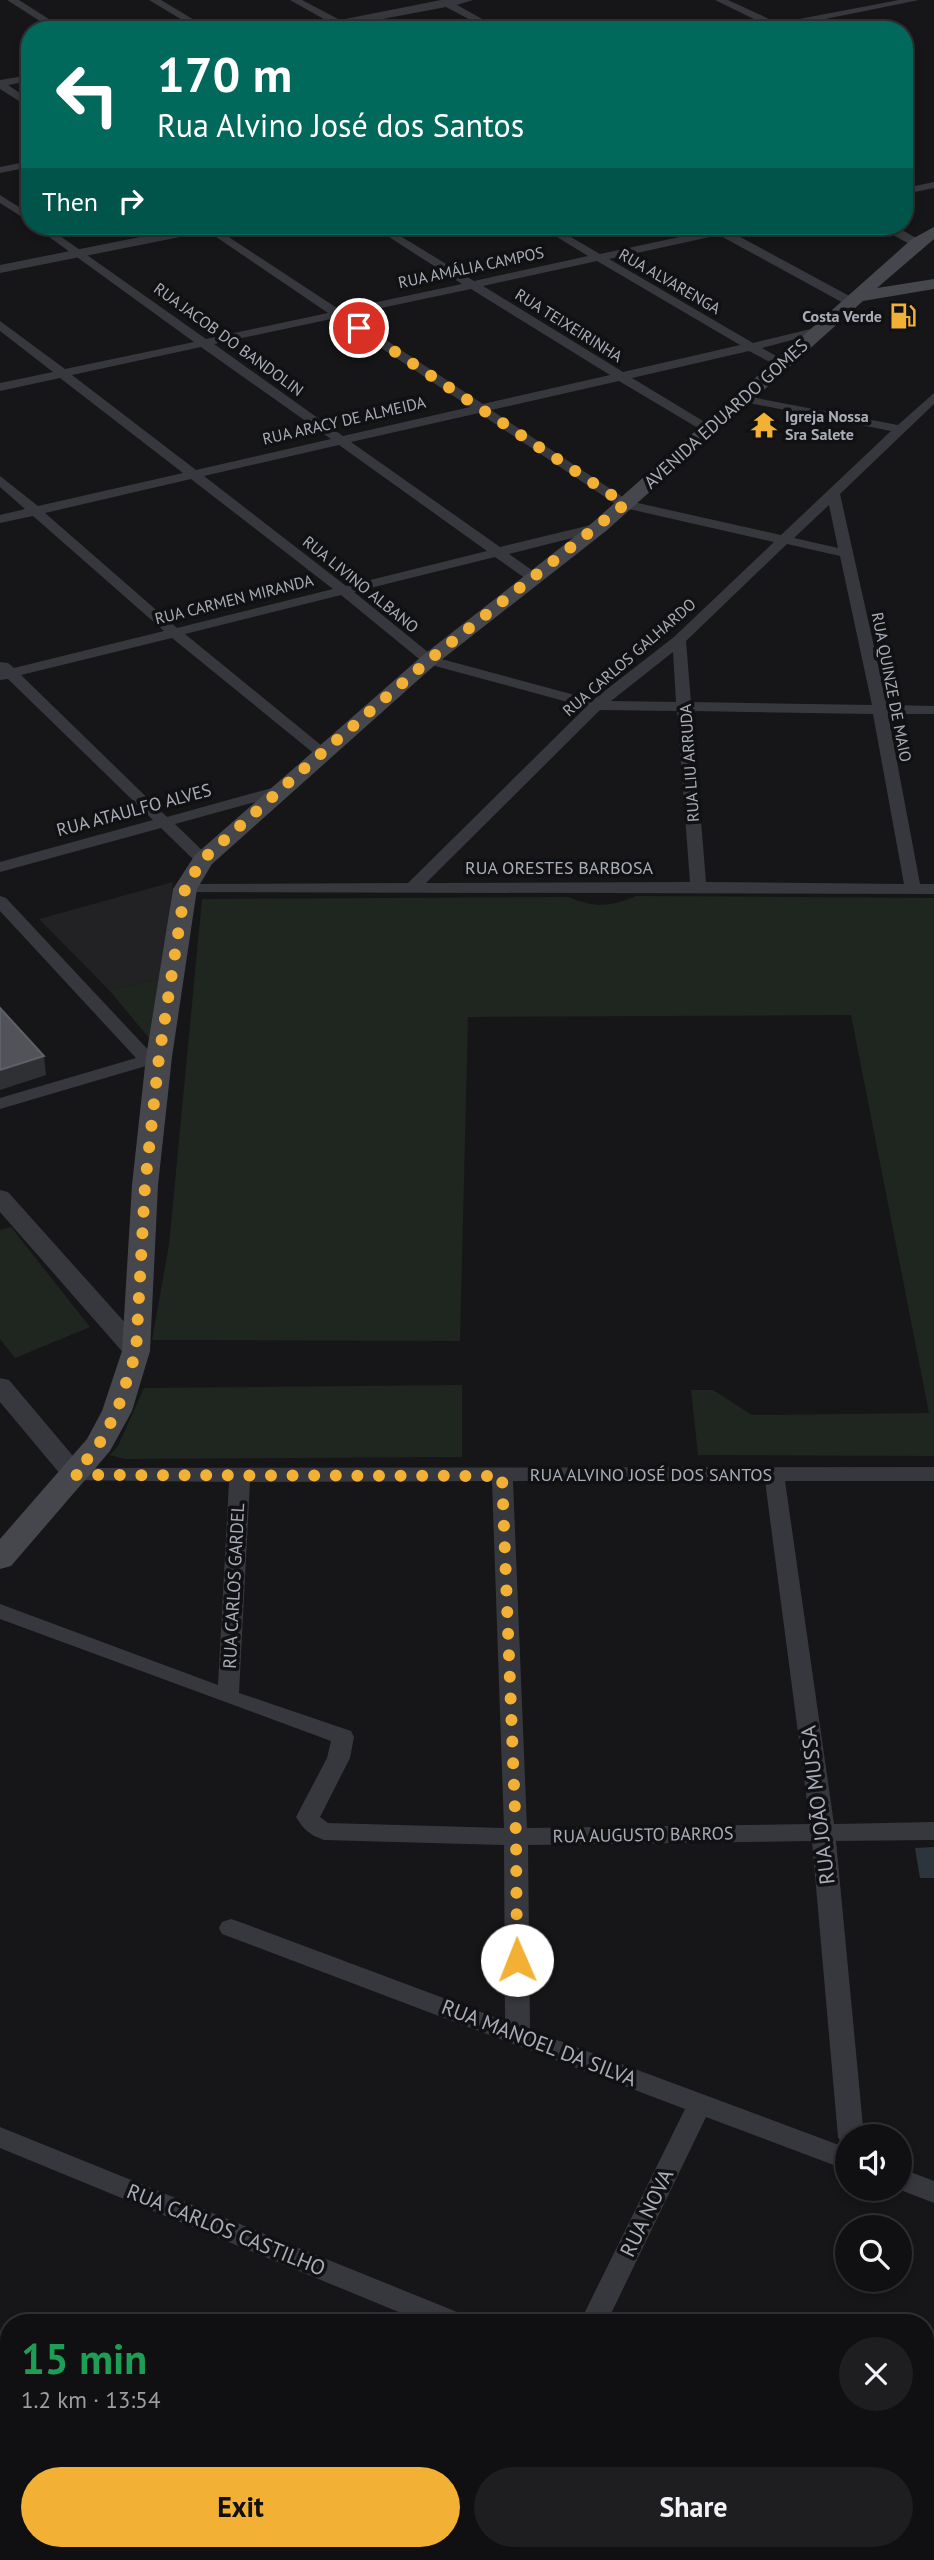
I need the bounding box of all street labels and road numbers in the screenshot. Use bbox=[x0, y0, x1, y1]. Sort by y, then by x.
street label: RUA AMÁLIA CAMPOS bbox=[396, 242, 546, 292]
street label: RUA ALVARENGA bbox=[616, 244, 725, 319]
street label: RUA JACOB DO BANDOLIN bbox=[150, 278, 308, 400]
street label: RUA TEIXEIRINHA bbox=[512, 284, 627, 366]
street label: AVENIDA EDUARDO GOMES bbox=[639, 334, 812, 493]
street label: RUA ARACY DE ALMEIDA bbox=[260, 391, 428, 449]
street label: RUA LIVINO ALBANO bbox=[299, 531, 423, 637]
street label: RUA CARMEN MIRANDA bbox=[153, 569, 316, 628]
street label: RUA CARLOS GALHARDO bbox=[558, 594, 700, 720]
street label: RUA QUINZE DE MAIO bbox=[868, 610, 916, 764]
street label: RUA LIU ARRUDA bbox=[675, 703, 703, 823]
street label: RUA ATAULFO ALVES bbox=[54, 778, 214, 841]
street label: RUA ORESTES BARBOSA bbox=[465, 856, 653, 879]
street label: RUA ALVINO JOSÉ DOS SANTOS bbox=[530, 1463, 772, 1486]
street label: RUA CARLOS GARDEL bbox=[218, 1503, 249, 1669]
street label: RUA JOÃO MUSSA bbox=[794, 1723, 841, 1886]
street label: RUA AUGUSTO BARROS bbox=[552, 1821, 734, 1848]
street label: RUA MANOEL DA SILVA bbox=[438, 1993, 641, 2092]
street label: RUA NOVA bbox=[614, 2164, 680, 2261]
street label: RUA CARLOS CASTILHO bbox=[123, 2177, 329, 2282]

